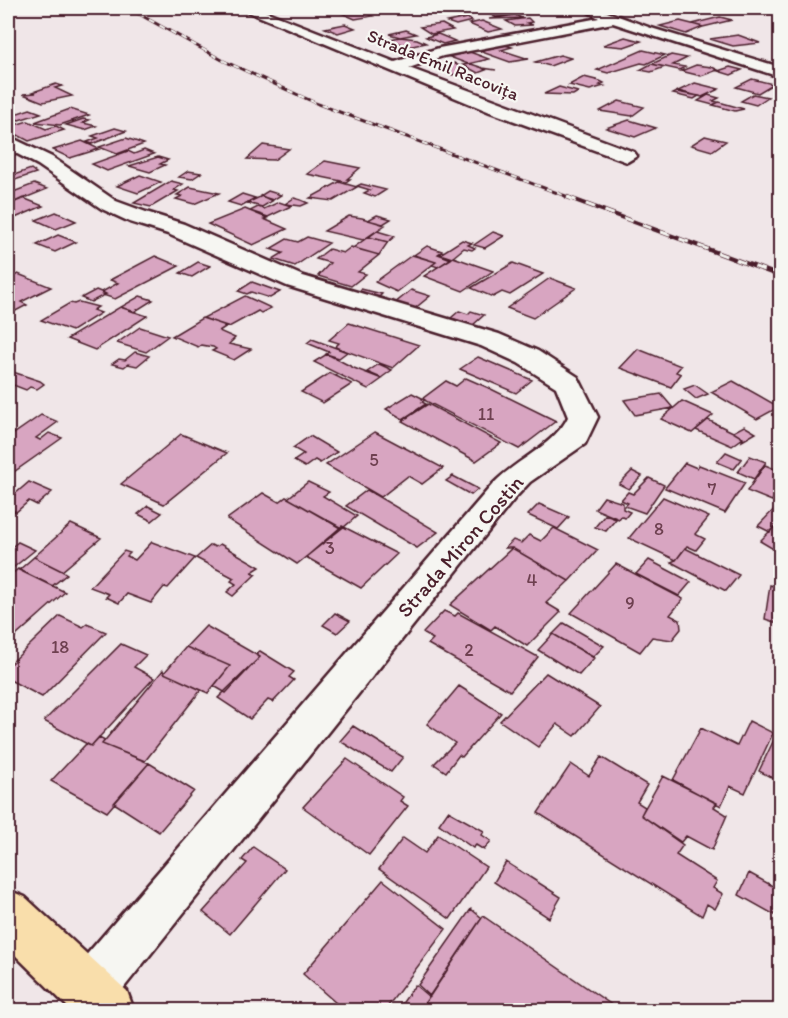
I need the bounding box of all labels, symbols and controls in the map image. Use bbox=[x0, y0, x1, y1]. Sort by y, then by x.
street label: Strada Emil Racovița bbox=[364, 25, 523, 106]
house number: 11 bbox=[478, 403, 494, 425]
house number: 5 bbox=[369, 449, 379, 471]
street label: Strada Miron Costin bbox=[392, 470, 528, 622]
house number: 7 bbox=[708, 478, 717, 500]
house number: 8 bbox=[654, 518, 664, 540]
house number: 3 bbox=[325, 537, 335, 559]
house number: 4 bbox=[527, 569, 538, 591]
house number: 9 bbox=[625, 592, 635, 614]
house number: 18 bbox=[51, 636, 69, 658]
house number: 2 bbox=[464, 639, 474, 661]

